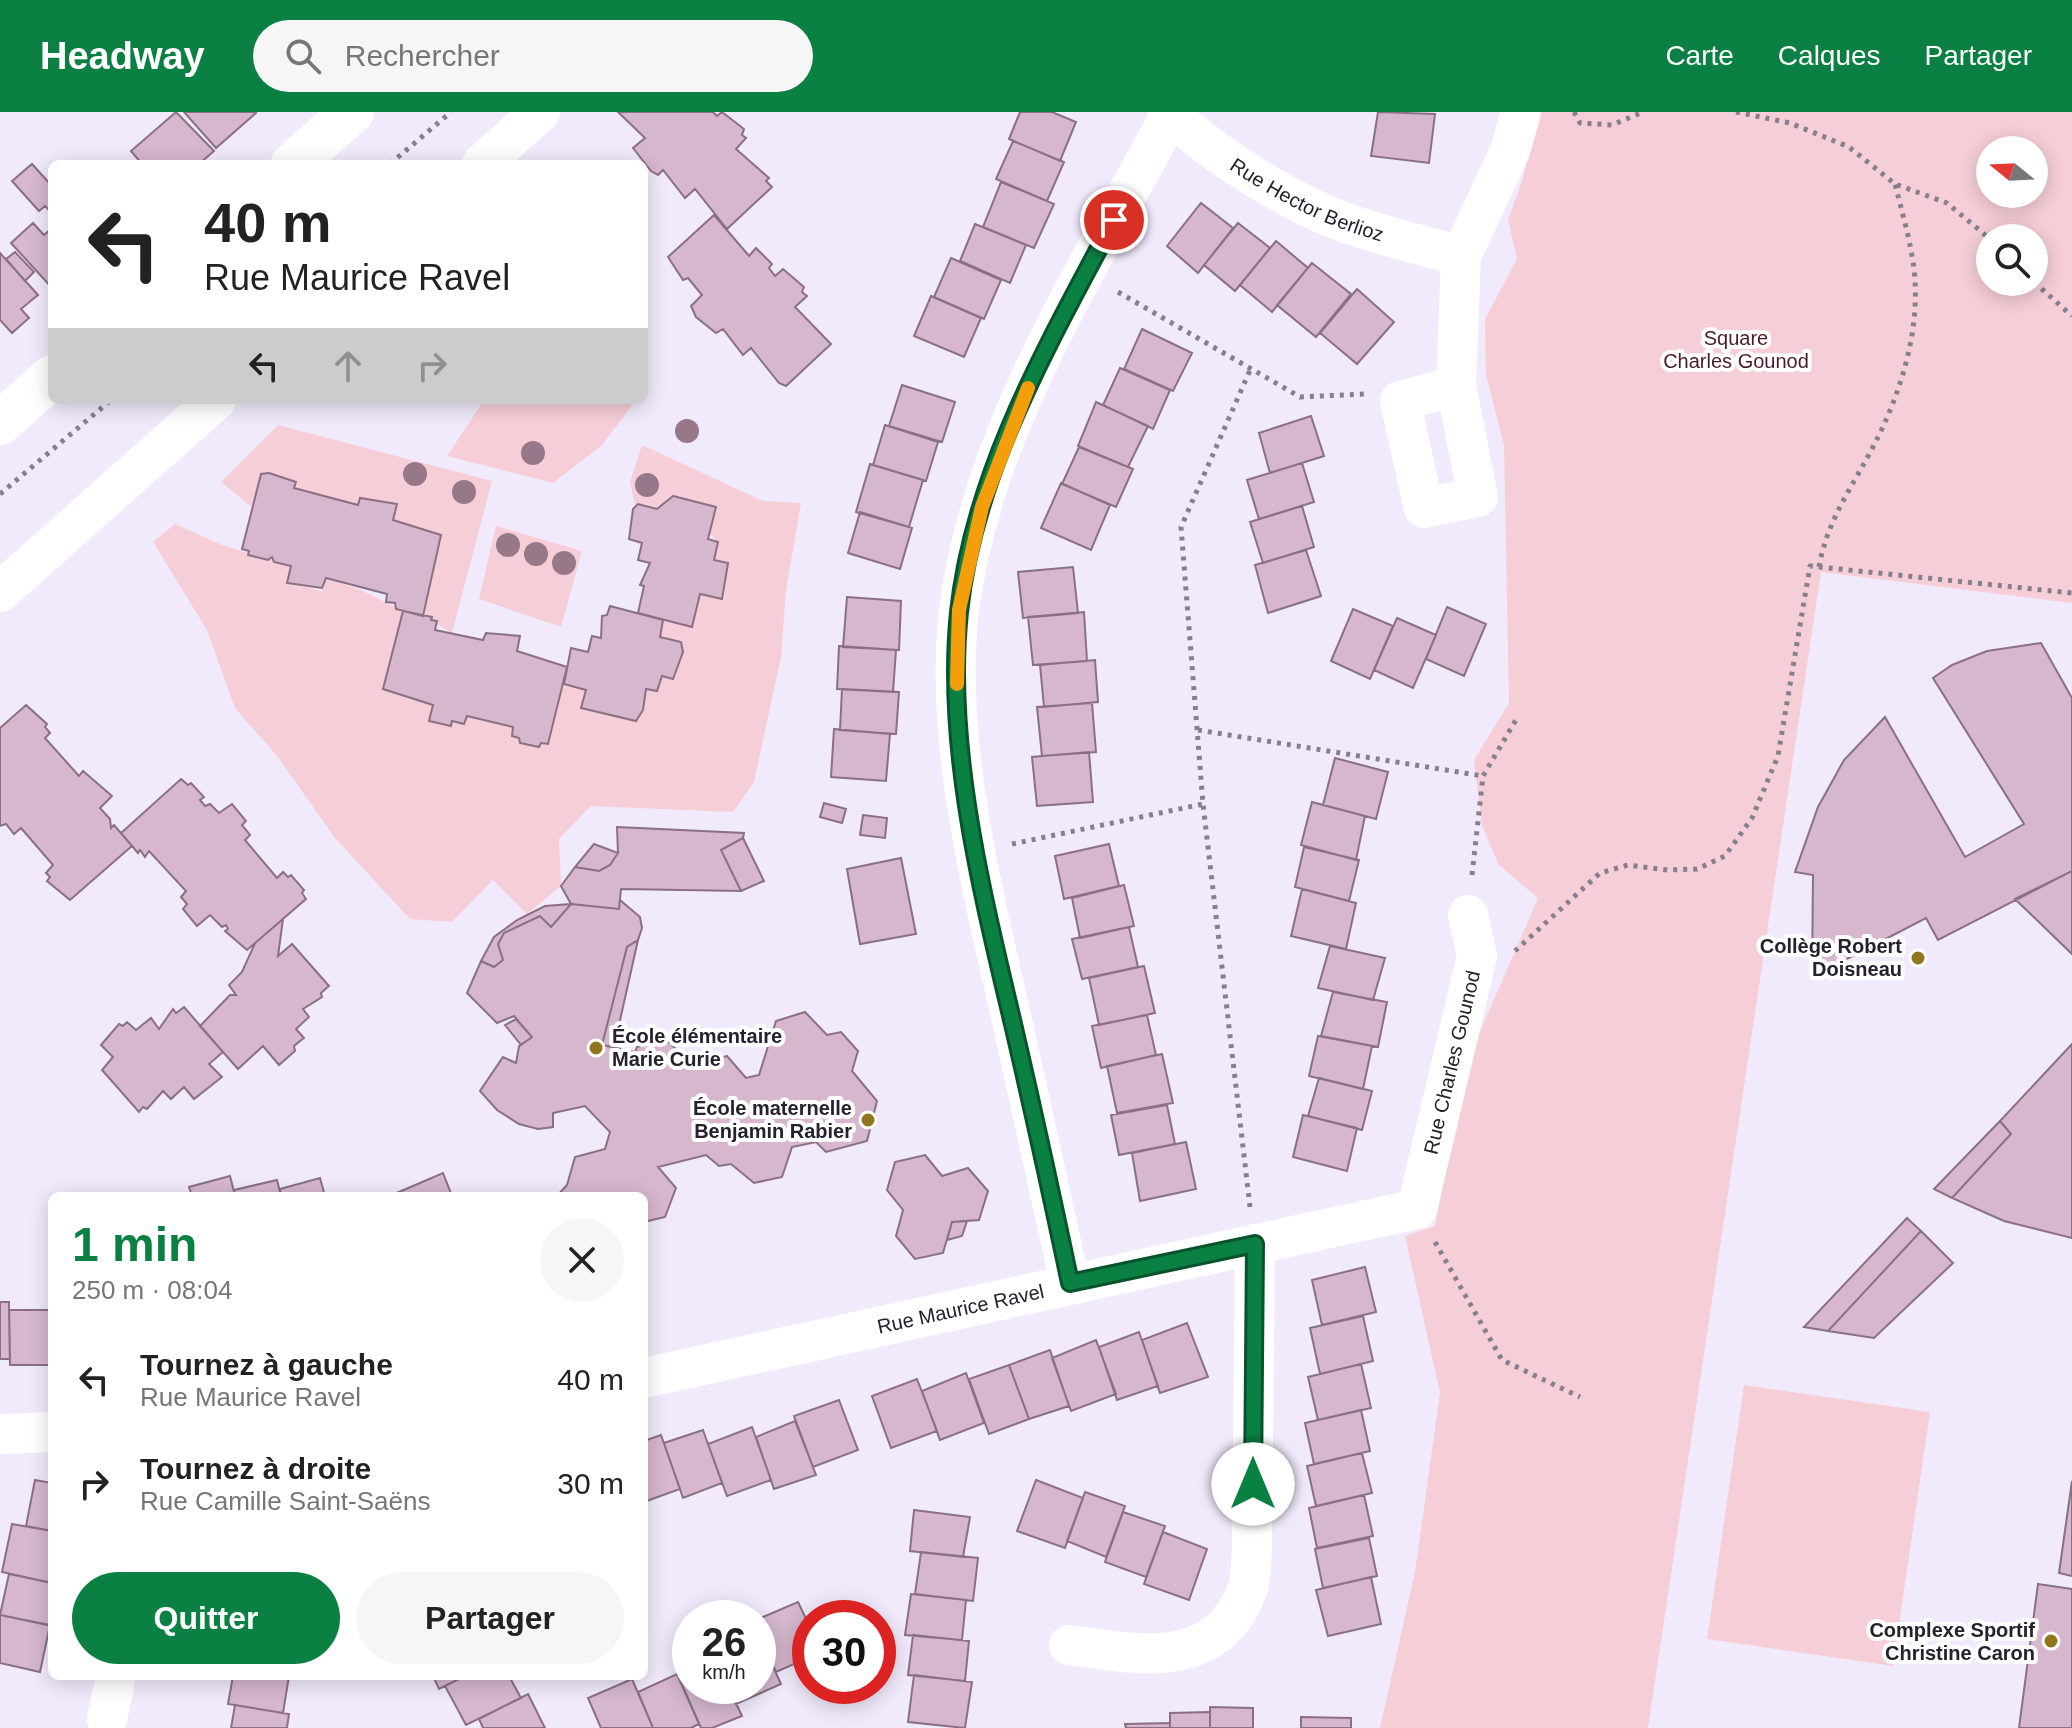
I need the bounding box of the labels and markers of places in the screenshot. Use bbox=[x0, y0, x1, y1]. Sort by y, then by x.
pin bbox=[1080, 186, 1148, 254]
place label: Collège Robert Doisneau bbox=[1760, 935, 1902, 980]
marker: Collège Robert Doisneau bbox=[1909, 949, 1927, 967]
place label: École élémentaire Marie Curie bbox=[612, 1025, 782, 1070]
marker: École élémentaire Marie Curie bbox=[587, 1039, 605, 1057]
place label: École maternelle Benjamin Rabier bbox=[693, 1097, 852, 1142]
marker: École maternelle Benjamin Rabier bbox=[859, 1111, 877, 1129]
place label: Complexe Sportif Christine Caron bbox=[1869, 1619, 2035, 1664]
marker: Complexe Sportif Christine Caron bbox=[2042, 1632, 2060, 1650]

